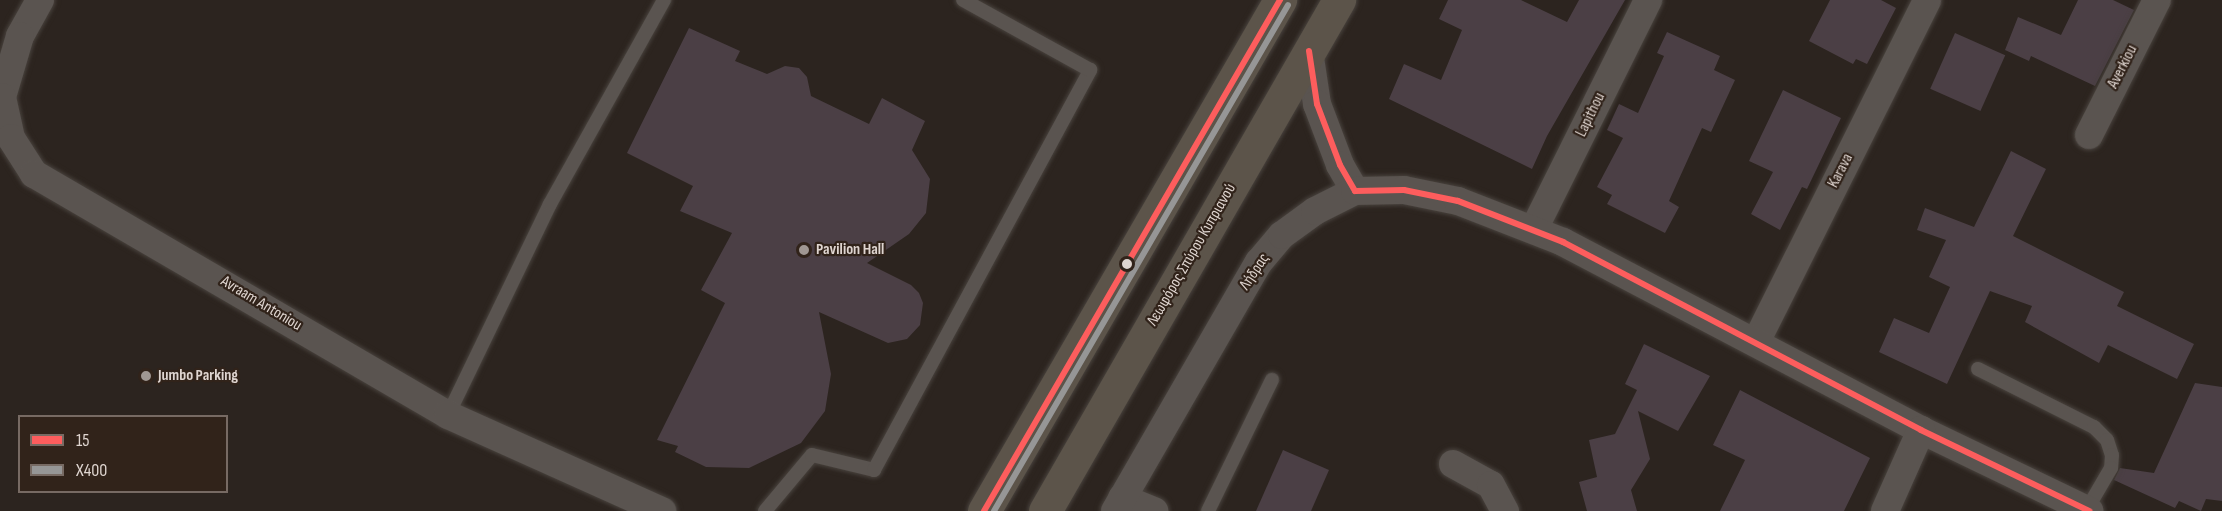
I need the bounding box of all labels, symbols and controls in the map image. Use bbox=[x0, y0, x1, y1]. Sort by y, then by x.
street label: Averkiou bbox=[2104, 42, 2142, 92]
street label: Lapithou bbox=[1572, 90, 1610, 140]
street label: Karava bbox=[1824, 151, 1858, 191]
street label: Λεωφόρος Σπύρου Κυπριανού bbox=[1143, 180, 1241, 330]
place label: Pavilion Hall bbox=[816, 240, 884, 260]
marker: Pavilion Hall bbox=[797, 243, 811, 257]
street label: Λήδρας bbox=[1236, 250, 1274, 294]
unlabelled marker bbox=[1121, 258, 1133, 270]
street label: Avraam Antoniou bbox=[217, 272, 305, 336]
place label: Jumbo Parking bbox=[158, 366, 238, 386]
marker: Jumbo Parking bbox=[139, 369, 153, 383]
legend bbox=[18, 415, 228, 493]
text: 15 bbox=[76, 430, 90, 451]
text: X400 bbox=[76, 460, 107, 481]

